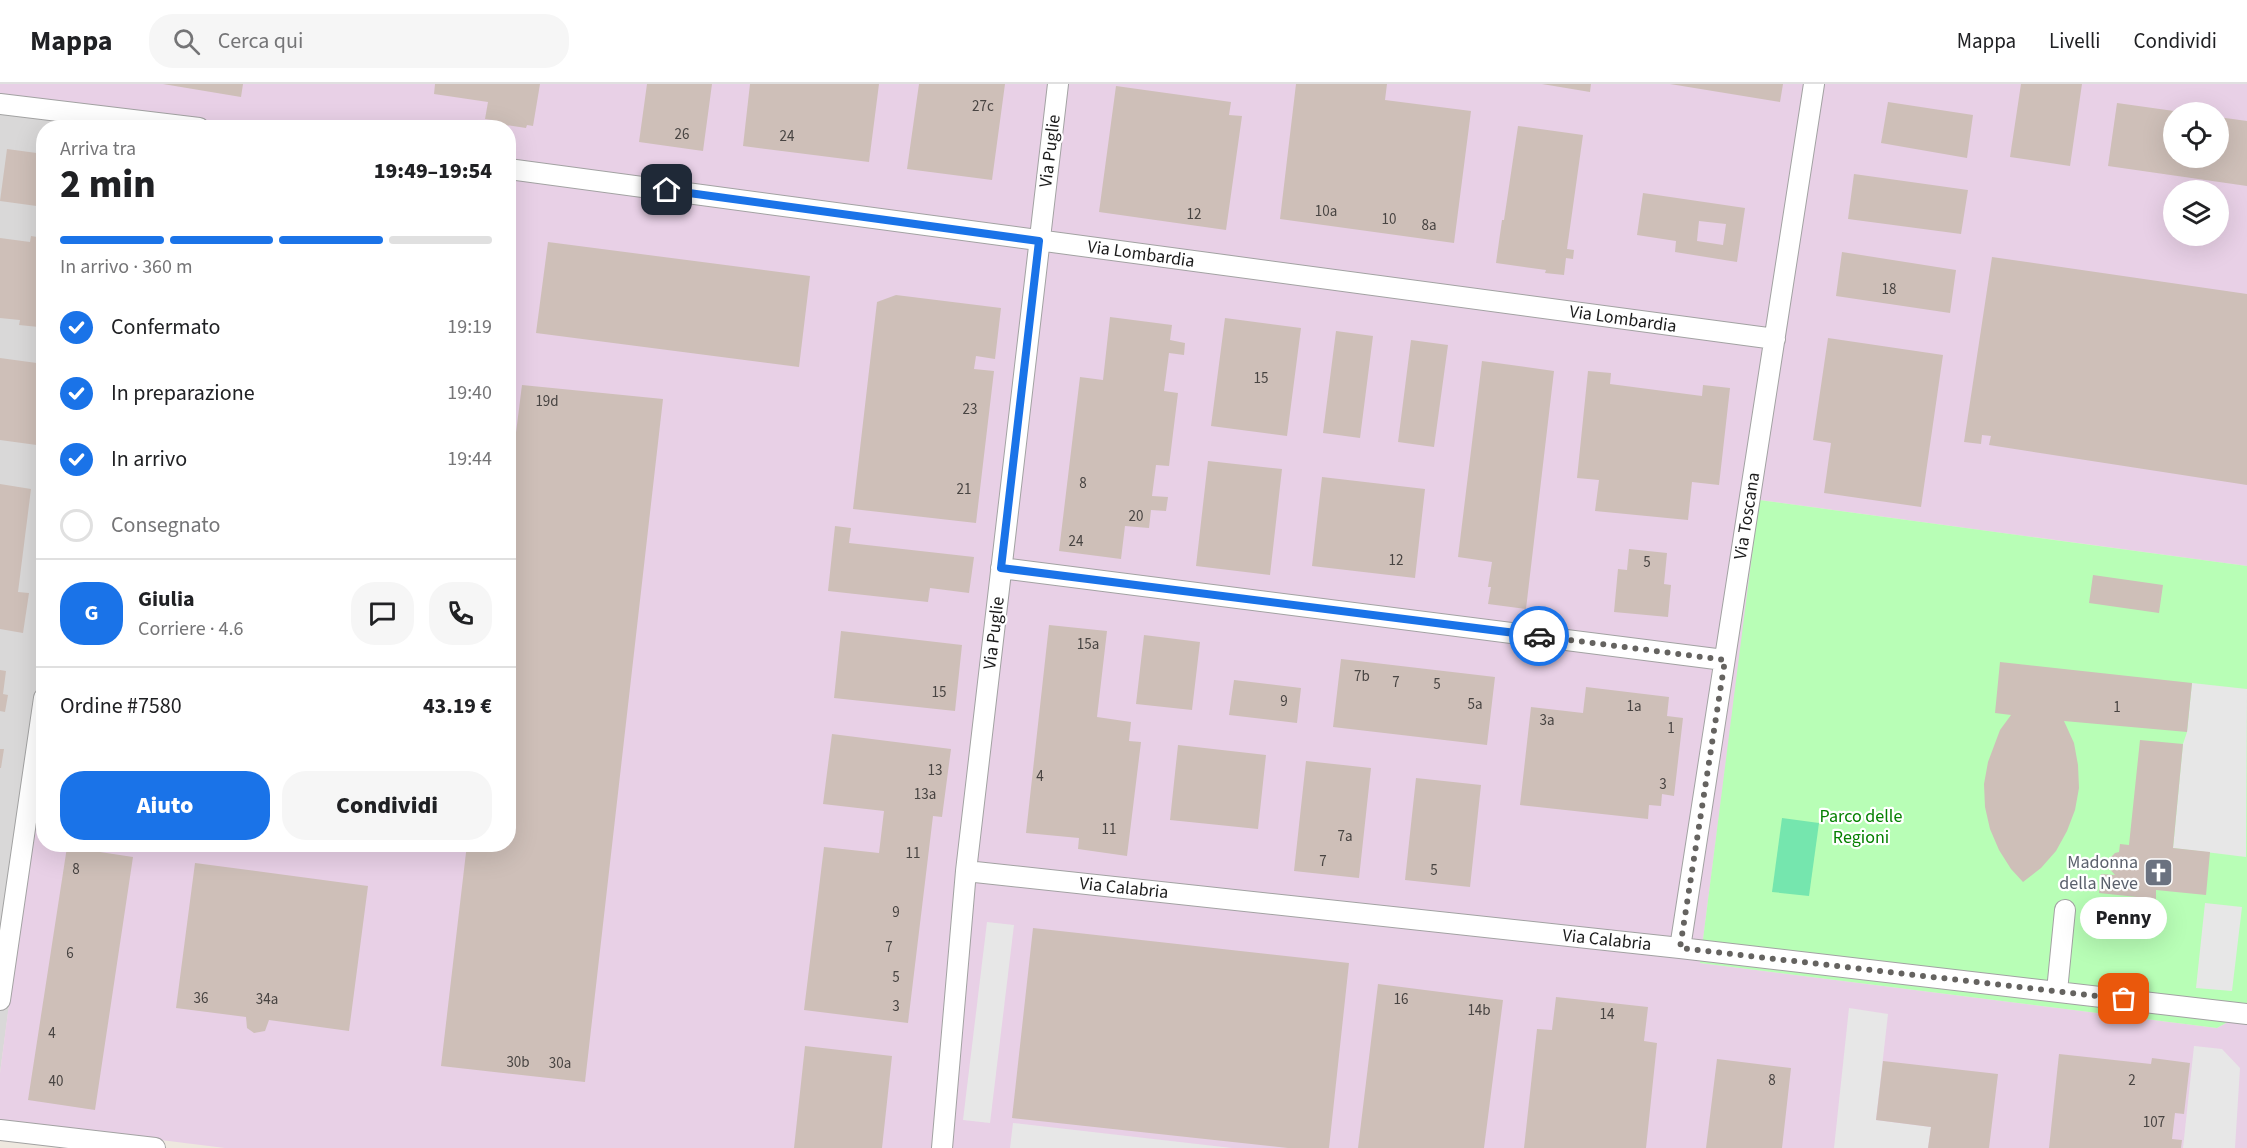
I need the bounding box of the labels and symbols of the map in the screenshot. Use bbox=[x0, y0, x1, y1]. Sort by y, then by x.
house number: 27c bbox=[972, 96, 994, 117]
street label: Via Puglie bbox=[1033, 113, 1067, 189]
house number: 26 bbox=[675, 124, 689, 145]
house number: 24 bbox=[780, 126, 795, 147]
pin bbox=[641, 164, 692, 215]
house number: 10a bbox=[1315, 201, 1337, 222]
house number: 12 bbox=[1187, 204, 1201, 225]
house number: 10 bbox=[1382, 209, 1396, 230]
house number: 8a bbox=[1421, 215, 1437, 236]
street label: Via Lombardia bbox=[1086, 234, 1196, 274]
house number: 18 bbox=[1882, 279, 1896, 300]
street label: Via Lombardia bbox=[1568, 299, 1678, 339]
house number: 15 bbox=[1254, 368, 1268, 389]
house number: 19d bbox=[535, 391, 559, 412]
house number: 23 bbox=[963, 399, 977, 420]
street label: Via Toscana bbox=[1728, 471, 1766, 561]
house number: 8 bbox=[1079, 473, 1087, 494]
house number: 21 bbox=[957, 479, 971, 500]
house number: 20 bbox=[1129, 506, 1143, 527]
house number: 24 bbox=[1069, 531, 1084, 552]
house number: 12 bbox=[1389, 550, 1403, 571]
house number: 5 bbox=[1643, 552, 1651, 573]
street label: Via Puglie bbox=[977, 595, 1011, 671]
courier bbox=[1509, 606, 1569, 666]
house number: 15a bbox=[1077, 634, 1099, 655]
house number: 7b bbox=[1354, 666, 1370, 687]
house number: 7 bbox=[1392, 672, 1400, 693]
house number: 5 bbox=[1433, 674, 1441, 695]
house number: 15 bbox=[932, 682, 946, 703]
house number: 9 bbox=[1280, 691, 1288, 712]
house number: 5a bbox=[1467, 694, 1483, 715]
house number: 1a bbox=[1626, 696, 1642, 717]
house number: 1 bbox=[2113, 697, 2121, 718]
house number: 3a bbox=[1539, 710, 1555, 731]
house number: 1 bbox=[1667, 718, 1675, 739]
house number: 13 bbox=[928, 760, 942, 781]
house number: 4 bbox=[1036, 766, 1044, 787]
house number: 3 bbox=[1659, 774, 1667, 795]
house number: 13a bbox=[914, 784, 936, 805]
park label: Parco delle Regioni bbox=[1820, 804, 1902, 850]
house number: 11 bbox=[1102, 819, 1116, 840]
house number: 7a bbox=[1337, 826, 1353, 847]
house number: 11 bbox=[906, 843, 920, 864]
place label: Madonna della Neve bbox=[2059, 850, 2138, 896]
house number: 7 bbox=[1319, 851, 1327, 872]
church icon: Madonna della Neve bbox=[2143, 856, 2175, 888]
house number: 8 bbox=[72, 859, 80, 880]
house number: 5 bbox=[1430, 860, 1438, 881]
street label: Via Calabria bbox=[1078, 871, 1170, 905]
callout: Penny bbox=[2080, 897, 2168, 939]
house number: 9 bbox=[892, 902, 900, 923]
street label: Via Calabria bbox=[1561, 923, 1653, 957]
house number: 7 bbox=[885, 937, 893, 958]
house number: 6 bbox=[66, 943, 74, 964]
house number: 5 bbox=[892, 967, 900, 988]
pin bbox=[2098, 973, 2149, 1024]
house number: 36 bbox=[194, 988, 208, 1009]
house number: 34a bbox=[256, 989, 278, 1010]
house number: 16 bbox=[1394, 989, 1408, 1010]
house number: 3 bbox=[892, 996, 900, 1017]
house number: 14b bbox=[1467, 1000, 1491, 1021]
house number: 14 bbox=[1600, 1004, 1615, 1025]
house number: 4 bbox=[48, 1023, 56, 1044]
house number: 30b bbox=[506, 1052, 530, 1073]
house number: 30a bbox=[549, 1053, 571, 1074]
house number: 8 bbox=[1768, 1070, 1776, 1091]
house number: 2 bbox=[2128, 1070, 2136, 1091]
house number: 40 bbox=[49, 1071, 63, 1092]
house number: 107 bbox=[2143, 1112, 2165, 1133]

